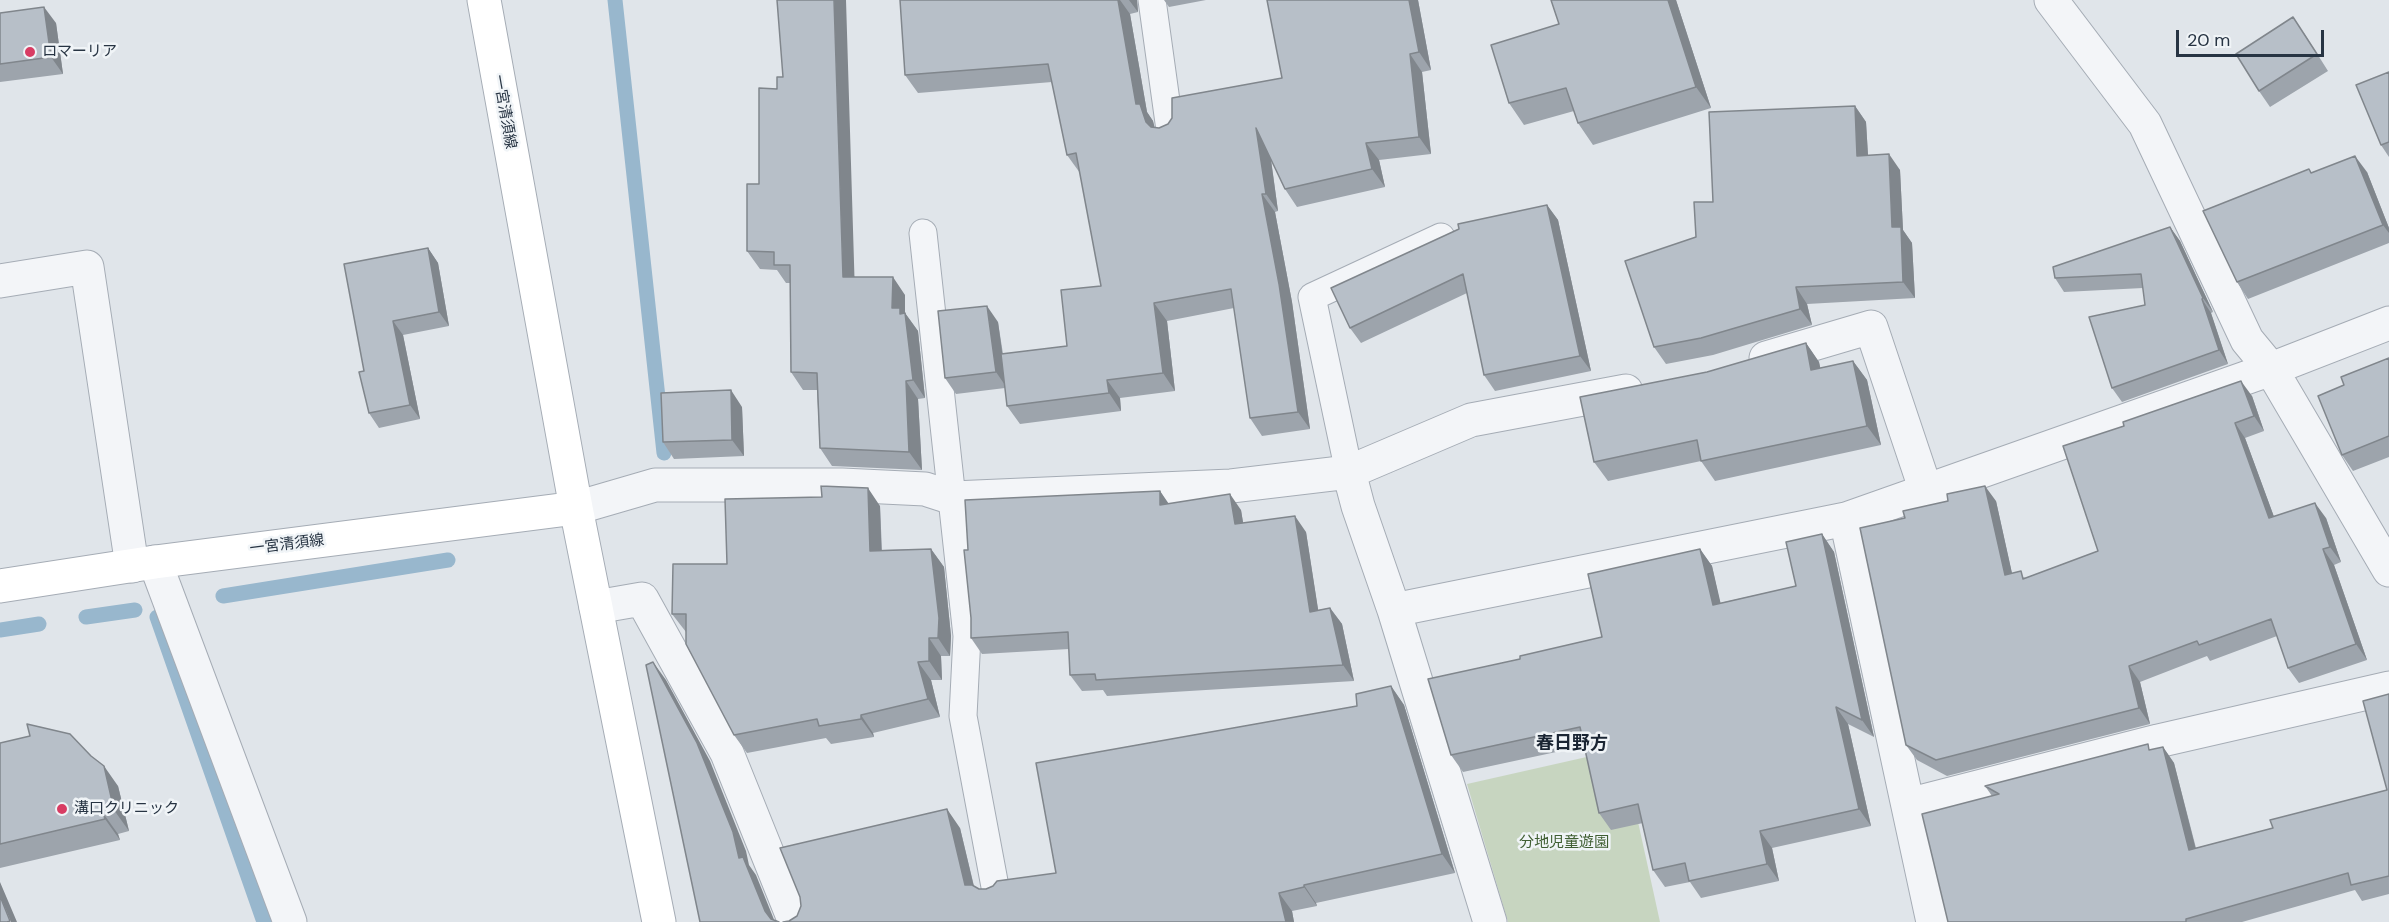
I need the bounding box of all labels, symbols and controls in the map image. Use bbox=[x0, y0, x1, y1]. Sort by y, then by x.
scale bar bbox=[2179, 18, 2328, 56]
text: 20 m bbox=[2187, 28, 2230, 52]
place label: ロマーリア bbox=[42, 43, 117, 61]
marker: ロマーリア bbox=[23, 45, 37, 59]
street label: 一宮清須線 bbox=[489, 74, 519, 150]
street label: 一宮清須線 bbox=[249, 531, 325, 559]
district label: 春日野方 bbox=[1536, 733, 1608, 755]
place label: 溝口クリニック bbox=[74, 800, 179, 818]
marker: 溝口クリニック bbox=[55, 802, 69, 816]
park label: 分地児童遊園 bbox=[1519, 834, 1609, 852]

